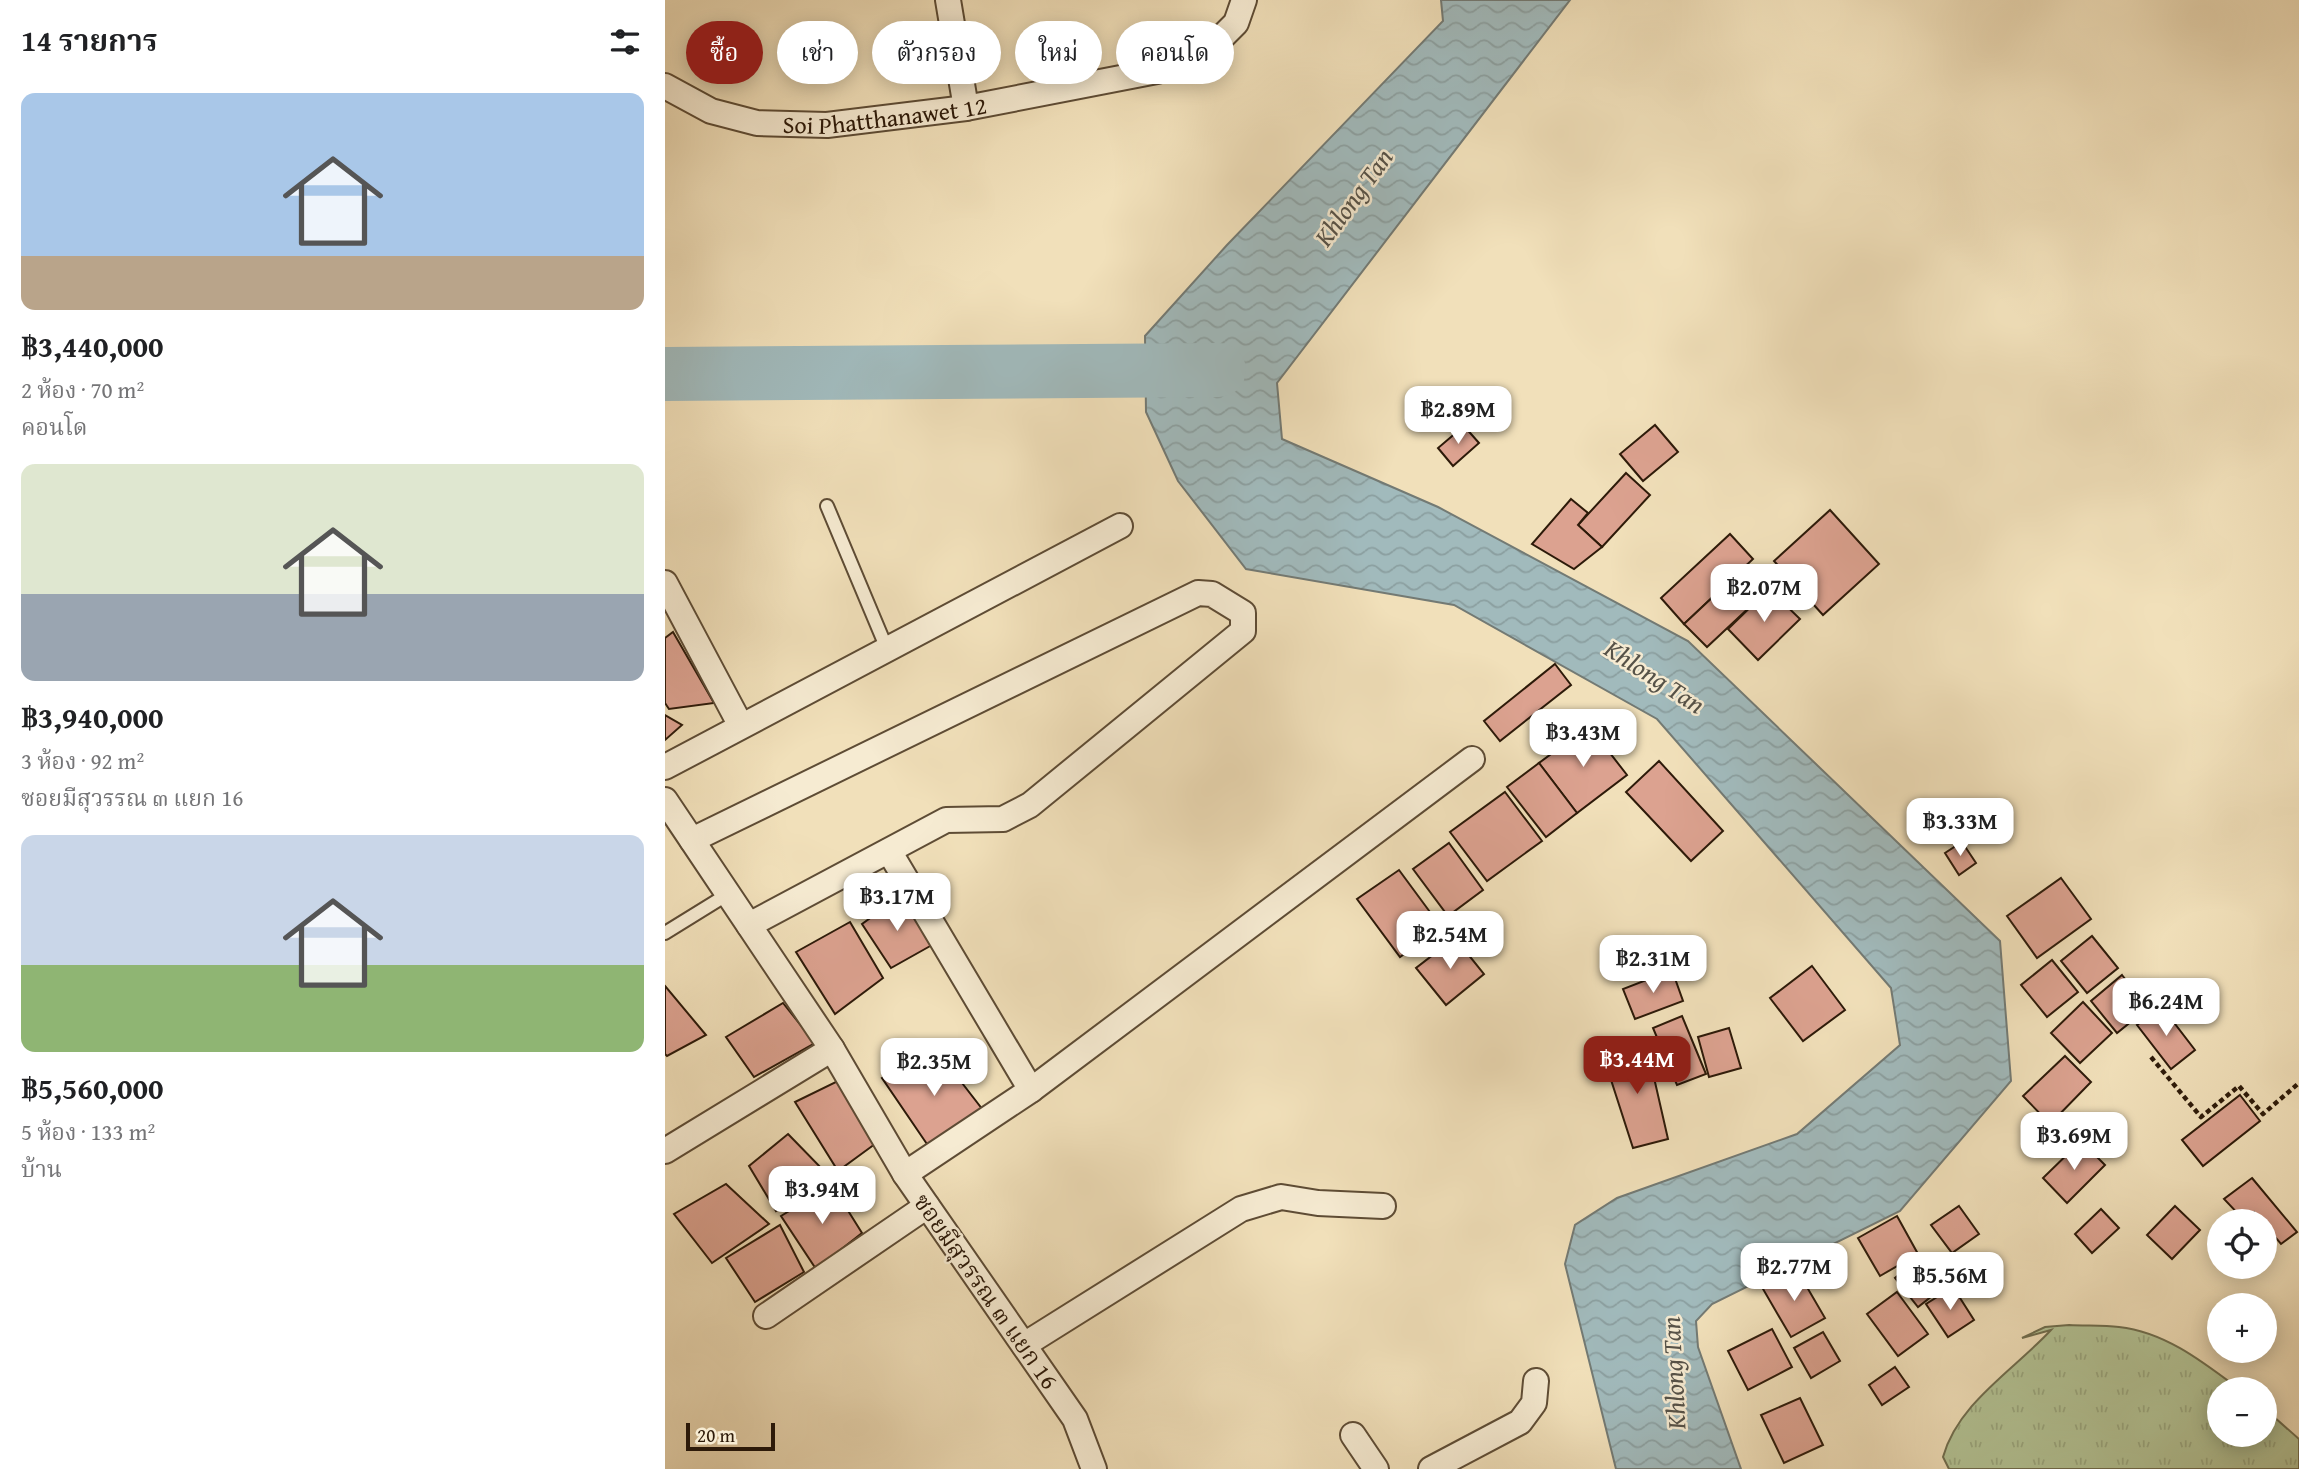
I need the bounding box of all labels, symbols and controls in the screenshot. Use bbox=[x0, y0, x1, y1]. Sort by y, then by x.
text: 14 รายการ bbox=[21, 18, 158, 62]
chip: ซื้อ bbox=[686, 21, 763, 84]
chip: เช่า bbox=[777, 21, 858, 84]
chip: ตัวกรอง bbox=[872, 21, 1001, 84]
chip: ใหม่ bbox=[1015, 21, 1102, 84]
chip: คอนโด bbox=[1116, 21, 1234, 84]
icon: filters bbox=[606, 23, 644, 61]
street label: Soi Phatthanawet 12 bbox=[782, 87, 989, 143]
icon: home bbox=[270, 138, 396, 264]
water label: Khlong Tan bbox=[1303, 140, 1402, 255]
text: ฿3,440,000 bbox=[21, 324, 164, 368]
text: 2 ห้อง · 70 m² bbox=[21, 373, 144, 406]
pin: ฿2.89M bbox=[1401, 386, 1515, 446]
text: ฿2.89M bbox=[1421, 392, 1495, 425]
text: คอนโด bbox=[21, 410, 88, 443]
icon: home bbox=[270, 509, 396, 635]
pin: ฿2.07M bbox=[1707, 564, 1821, 624]
text: ฿2.07M bbox=[1727, 570, 1801, 603]
water label: Khlong Tan bbox=[1596, 628, 1713, 723]
text: ฿3,940,000 bbox=[21, 695, 164, 739]
pin: ฿3.43M bbox=[1526, 710, 1640, 769]
text: ฿3.43M bbox=[1546, 715, 1620, 748]
text: 3 ห้อง · 92 m² bbox=[21, 744, 144, 777]
text: ซอยมีสุวรรณ ๓ แยก 16 bbox=[21, 781, 243, 814]
pin: ฿3.33M bbox=[1903, 798, 2017, 858]
text: ฿3.33M bbox=[1923, 804, 1997, 837]
pin: ฿3.17M bbox=[840, 874, 954, 933]
text: ฿3.17M bbox=[860, 879, 934, 912]
icon: home bbox=[270, 880, 396, 1006]
pin: ฿2.54M bbox=[1393, 912, 1507, 971]
text: ฿2.54M bbox=[1413, 917, 1487, 950]
pin: ฿2.31M bbox=[1596, 936, 1710, 995]
text: ฿2.31M bbox=[1616, 941, 1690, 974]
pin: ฿6.24M bbox=[2109, 978, 2223, 1038]
text: ฿6.24M bbox=[2129, 984, 2203, 1017]
pin: ฿3.44M bbox=[1580, 1036, 1694, 1096]
pin: ฿2.35M bbox=[877, 1038, 991, 1098]
text: ฿3.44M bbox=[1600, 1042, 1674, 1075]
text: ฿2.35M bbox=[897, 1044, 971, 1077]
text: ฿5,560,000 bbox=[21, 1066, 164, 1110]
pin: ฿3.69M bbox=[2017, 1112, 2131, 1172]
text: 5 ห้อง · 133 m² bbox=[21, 1115, 155, 1148]
text: ฿3.69M bbox=[2037, 1118, 2111, 1151]
text: บ้าน bbox=[21, 1152, 62, 1185]
pin: ฿3.94M bbox=[765, 1166, 879, 1226]
text: ฿3.94M bbox=[785, 1172, 859, 1205]
street label: ซอยมีสุวรรณ ๓ แยก 16 bbox=[905, 1186, 1067, 1396]
map controls bbox=[2207, 1209, 2277, 1447]
button: locate bbox=[2207, 1209, 2277, 1279]
pin: ฿2.77M bbox=[1737, 1244, 1851, 1303]
text: ฿2.77M bbox=[1757, 1249, 1831, 1282]
pin: ฿5.56M bbox=[1893, 1252, 2007, 1312]
text: ฿5.56M bbox=[1913, 1258, 1987, 1291]
button: + bbox=[2207, 1293, 2277, 1363]
water label: Khlong Tan bbox=[1651, 1315, 1695, 1432]
button: − bbox=[2207, 1377, 2277, 1447]
scale bar bbox=[686, 1420, 775, 1452]
text: 20 m bbox=[697, 1421, 735, 1449]

